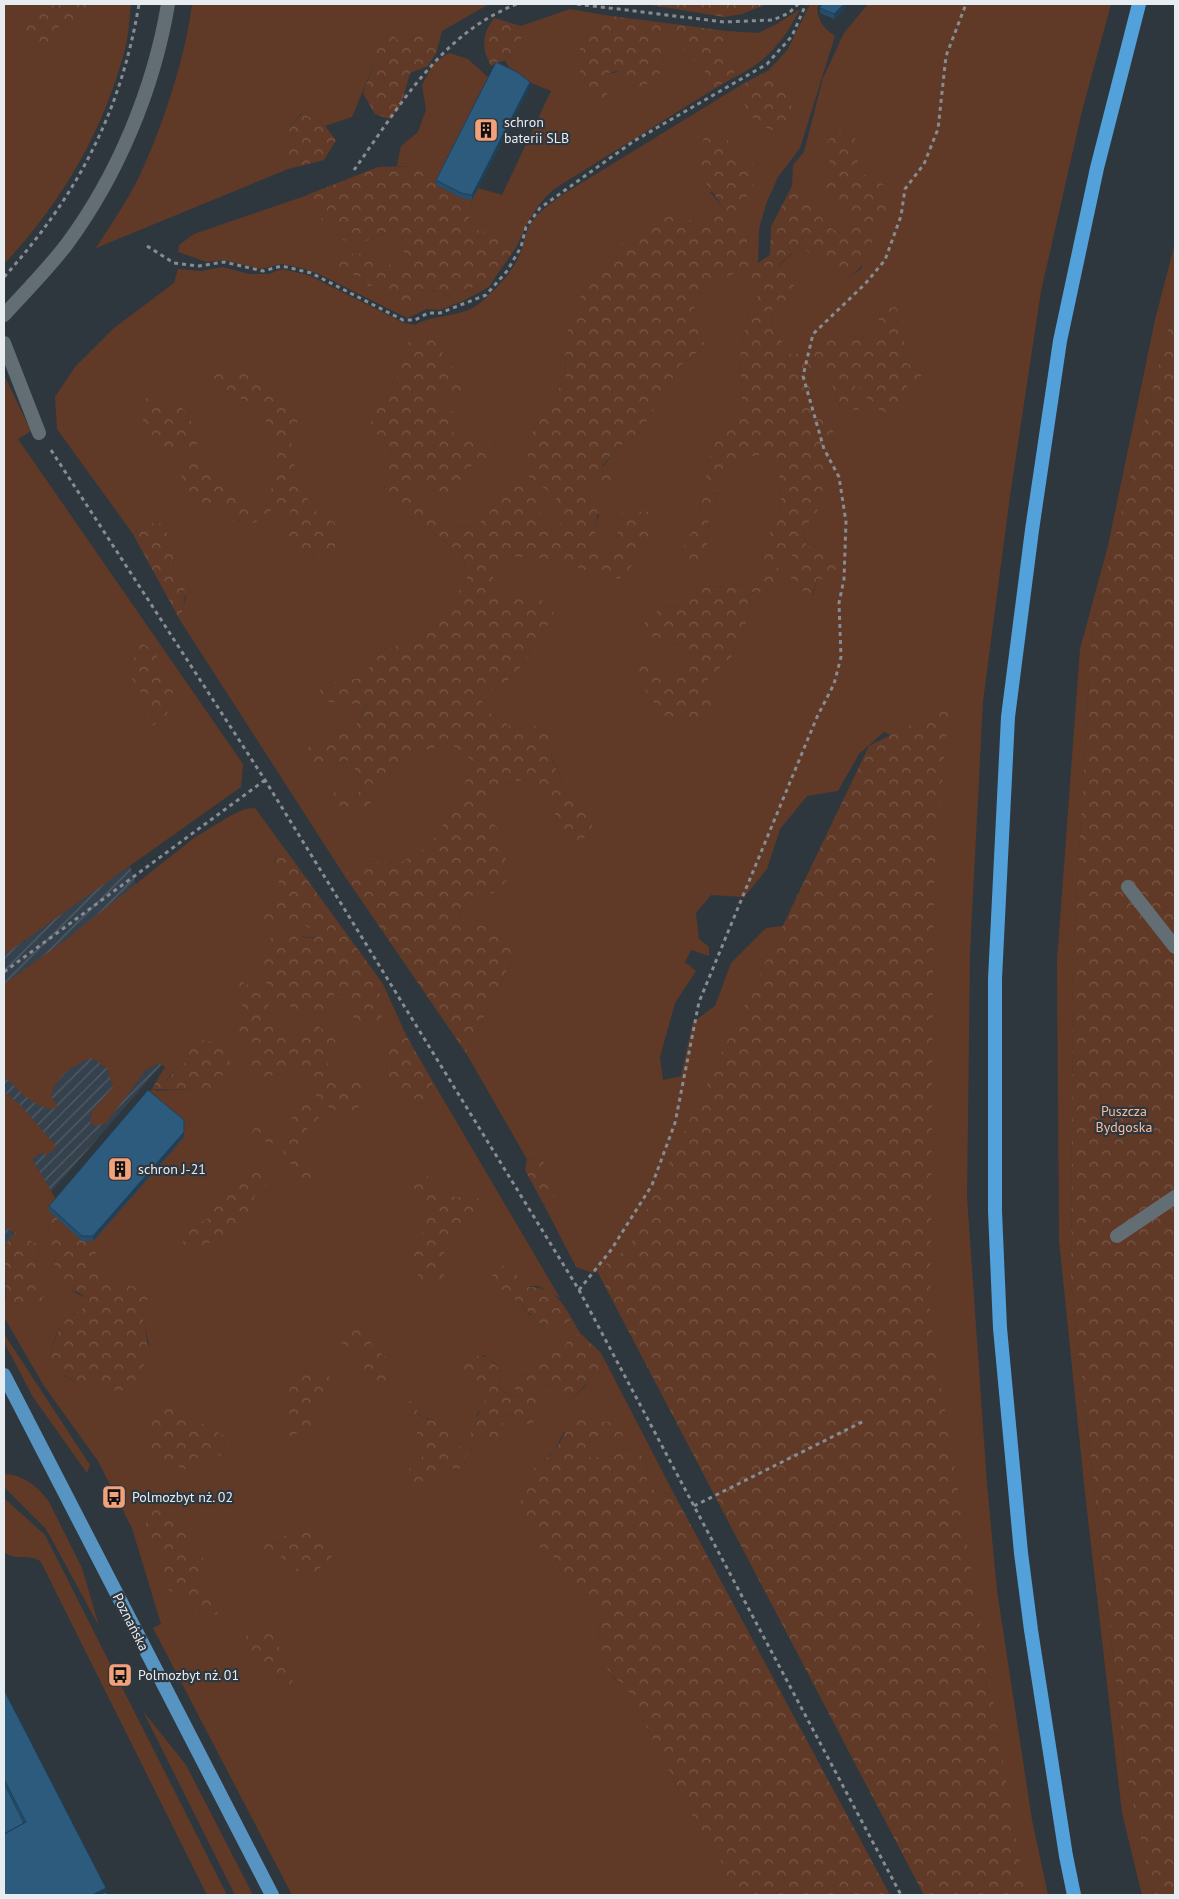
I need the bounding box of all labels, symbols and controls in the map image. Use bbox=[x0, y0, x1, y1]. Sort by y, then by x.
place label: schron baterii SLB bbox=[504, 113, 569, 147]
building icon: schron baterii SLB bbox=[473, 117, 499, 143]
park label: Puszcza Bydgoska bbox=[1096, 1102, 1152, 1136]
building icon: schron J-21 bbox=[107, 1156, 133, 1182]
place label: schron J-21 bbox=[138, 1160, 206, 1178]
bus stop icon: Polmozbyt nż. 02 bbox=[101, 1484, 127, 1510]
place label: Polmozbyt nż. 02 bbox=[132, 1488, 233, 1506]
street label: Poznańska bbox=[109, 1590, 153, 1654]
bus stop icon: Polmozbyt nż. 01 bbox=[107, 1662, 133, 1688]
place label: Polmozbyt nż. 01 bbox=[138, 1666, 239, 1684]

